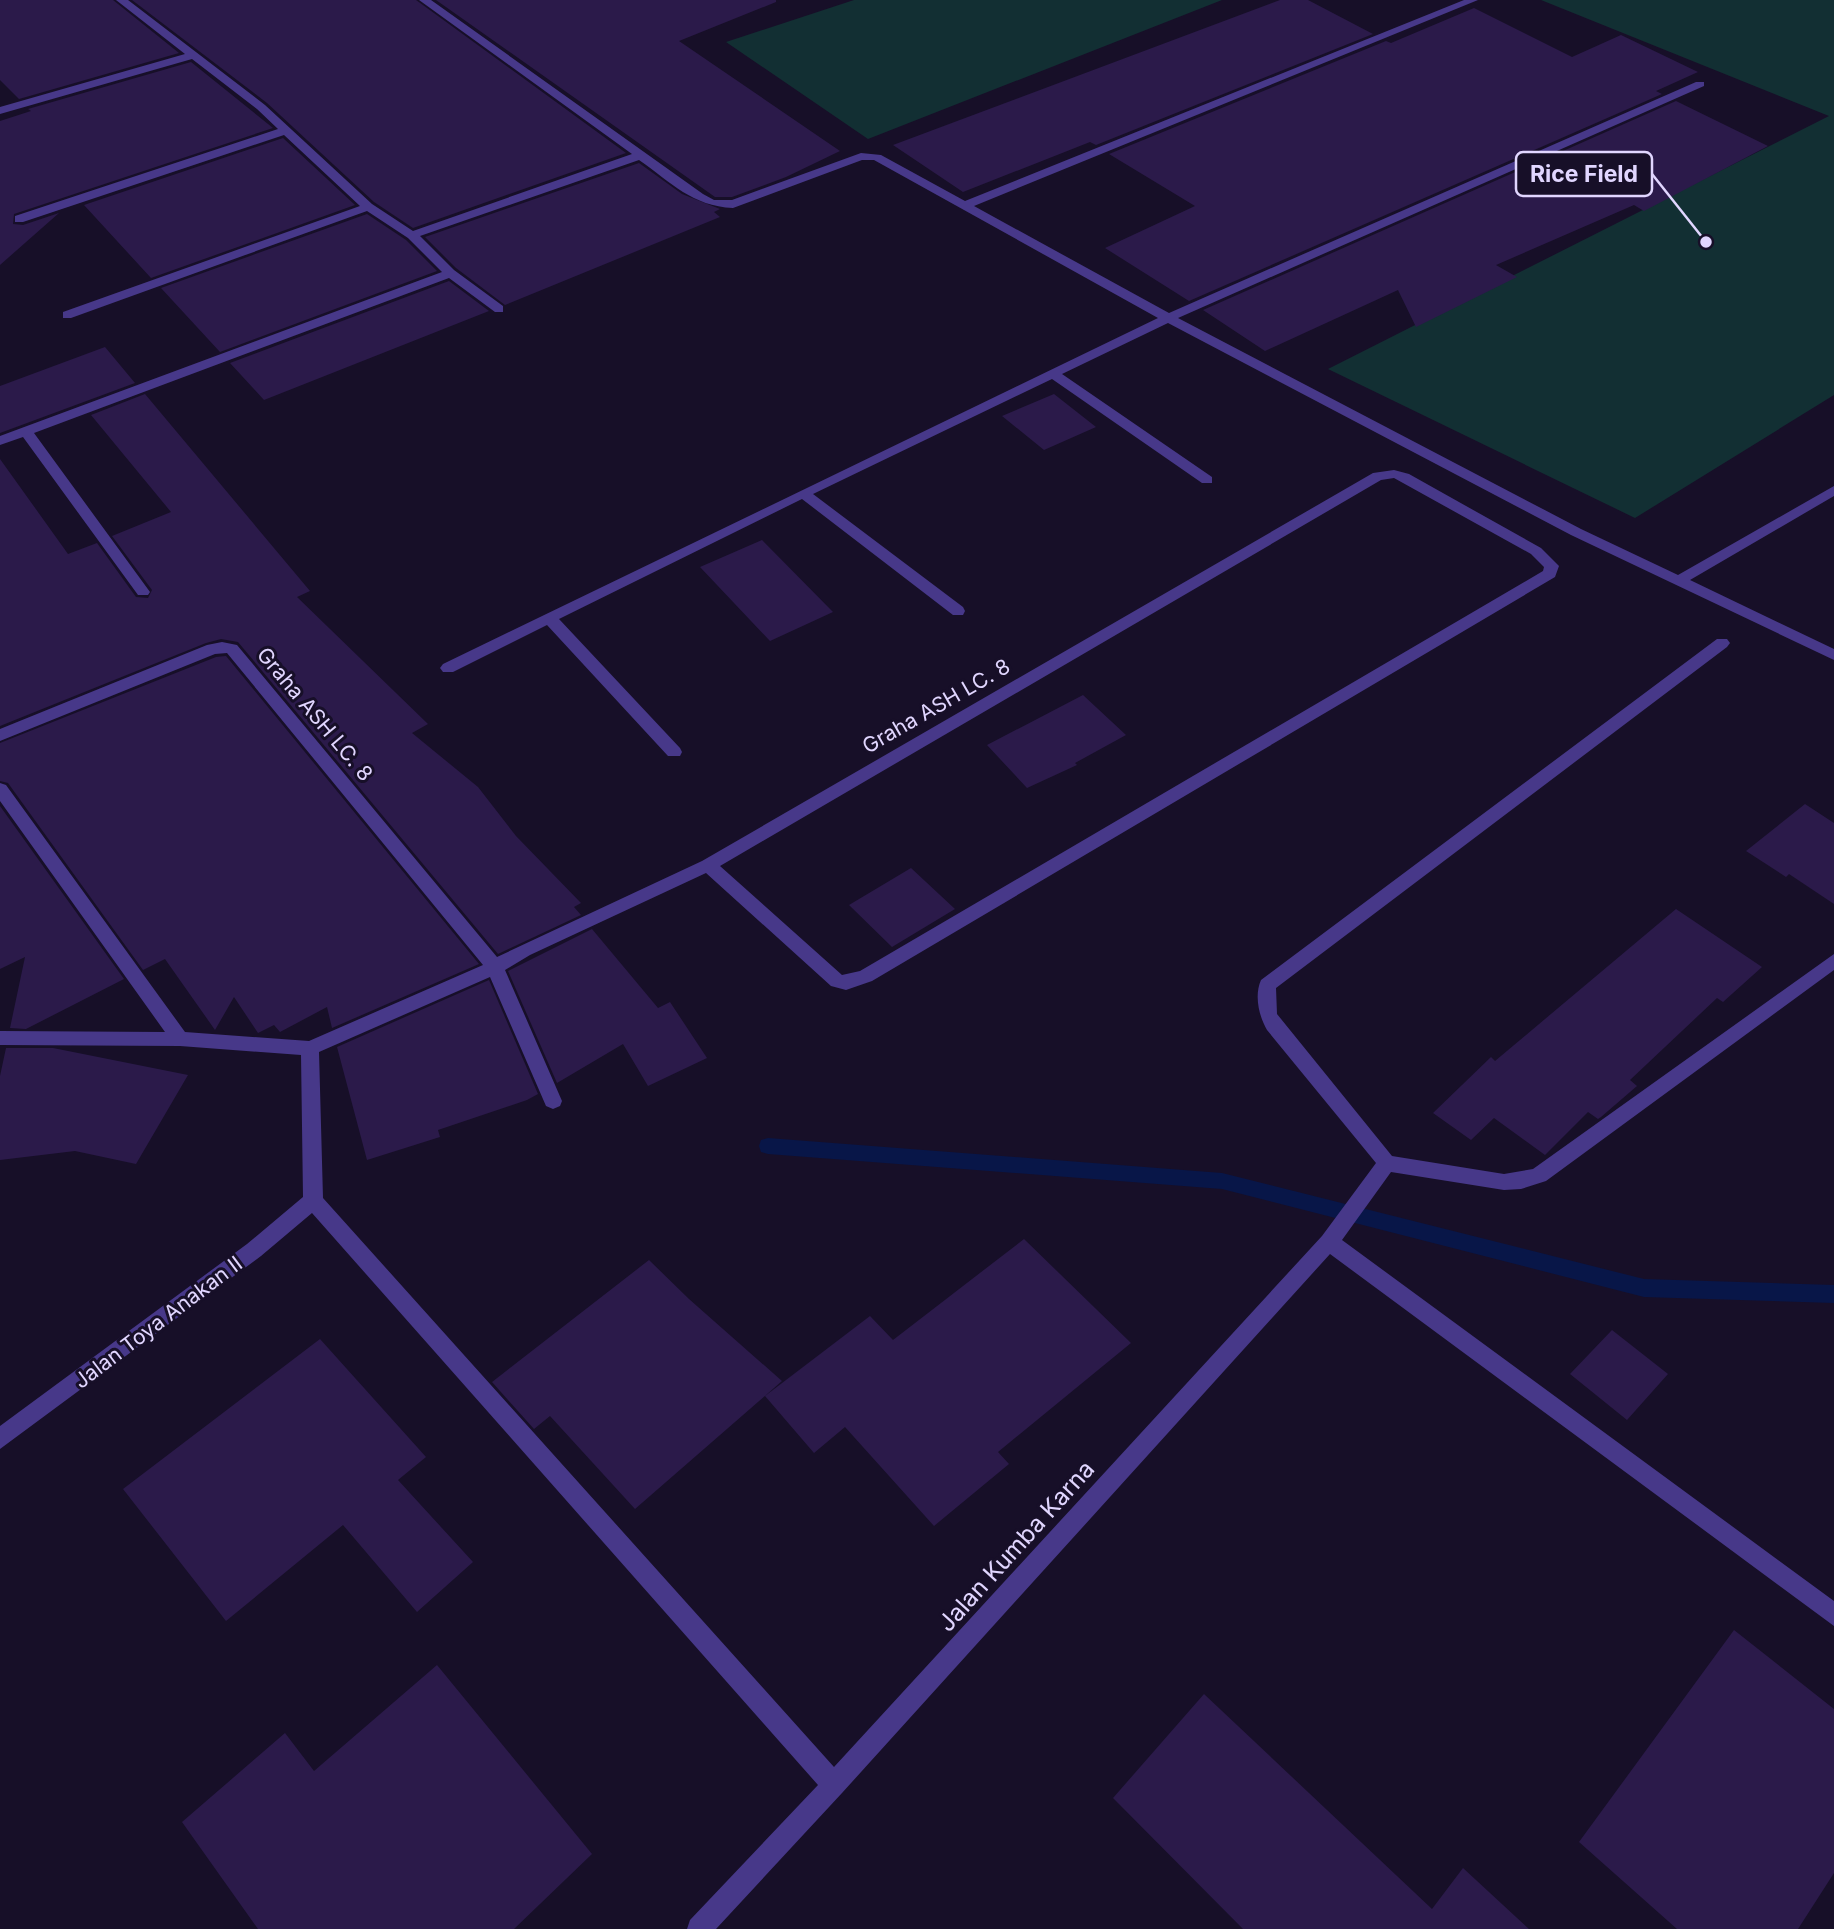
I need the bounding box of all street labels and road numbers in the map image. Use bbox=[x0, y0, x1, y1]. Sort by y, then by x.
street label: Graha ASH LC. 8 bbox=[252, 642, 378, 786]
street label: Graha ASH LC. 8 bbox=[858, 654, 1014, 758]
street label: Jalan Toya Anakan II bbox=[69, 1251, 247, 1393]
street label: Jalan Kumba Karna bbox=[932, 1455, 1100, 1637]

